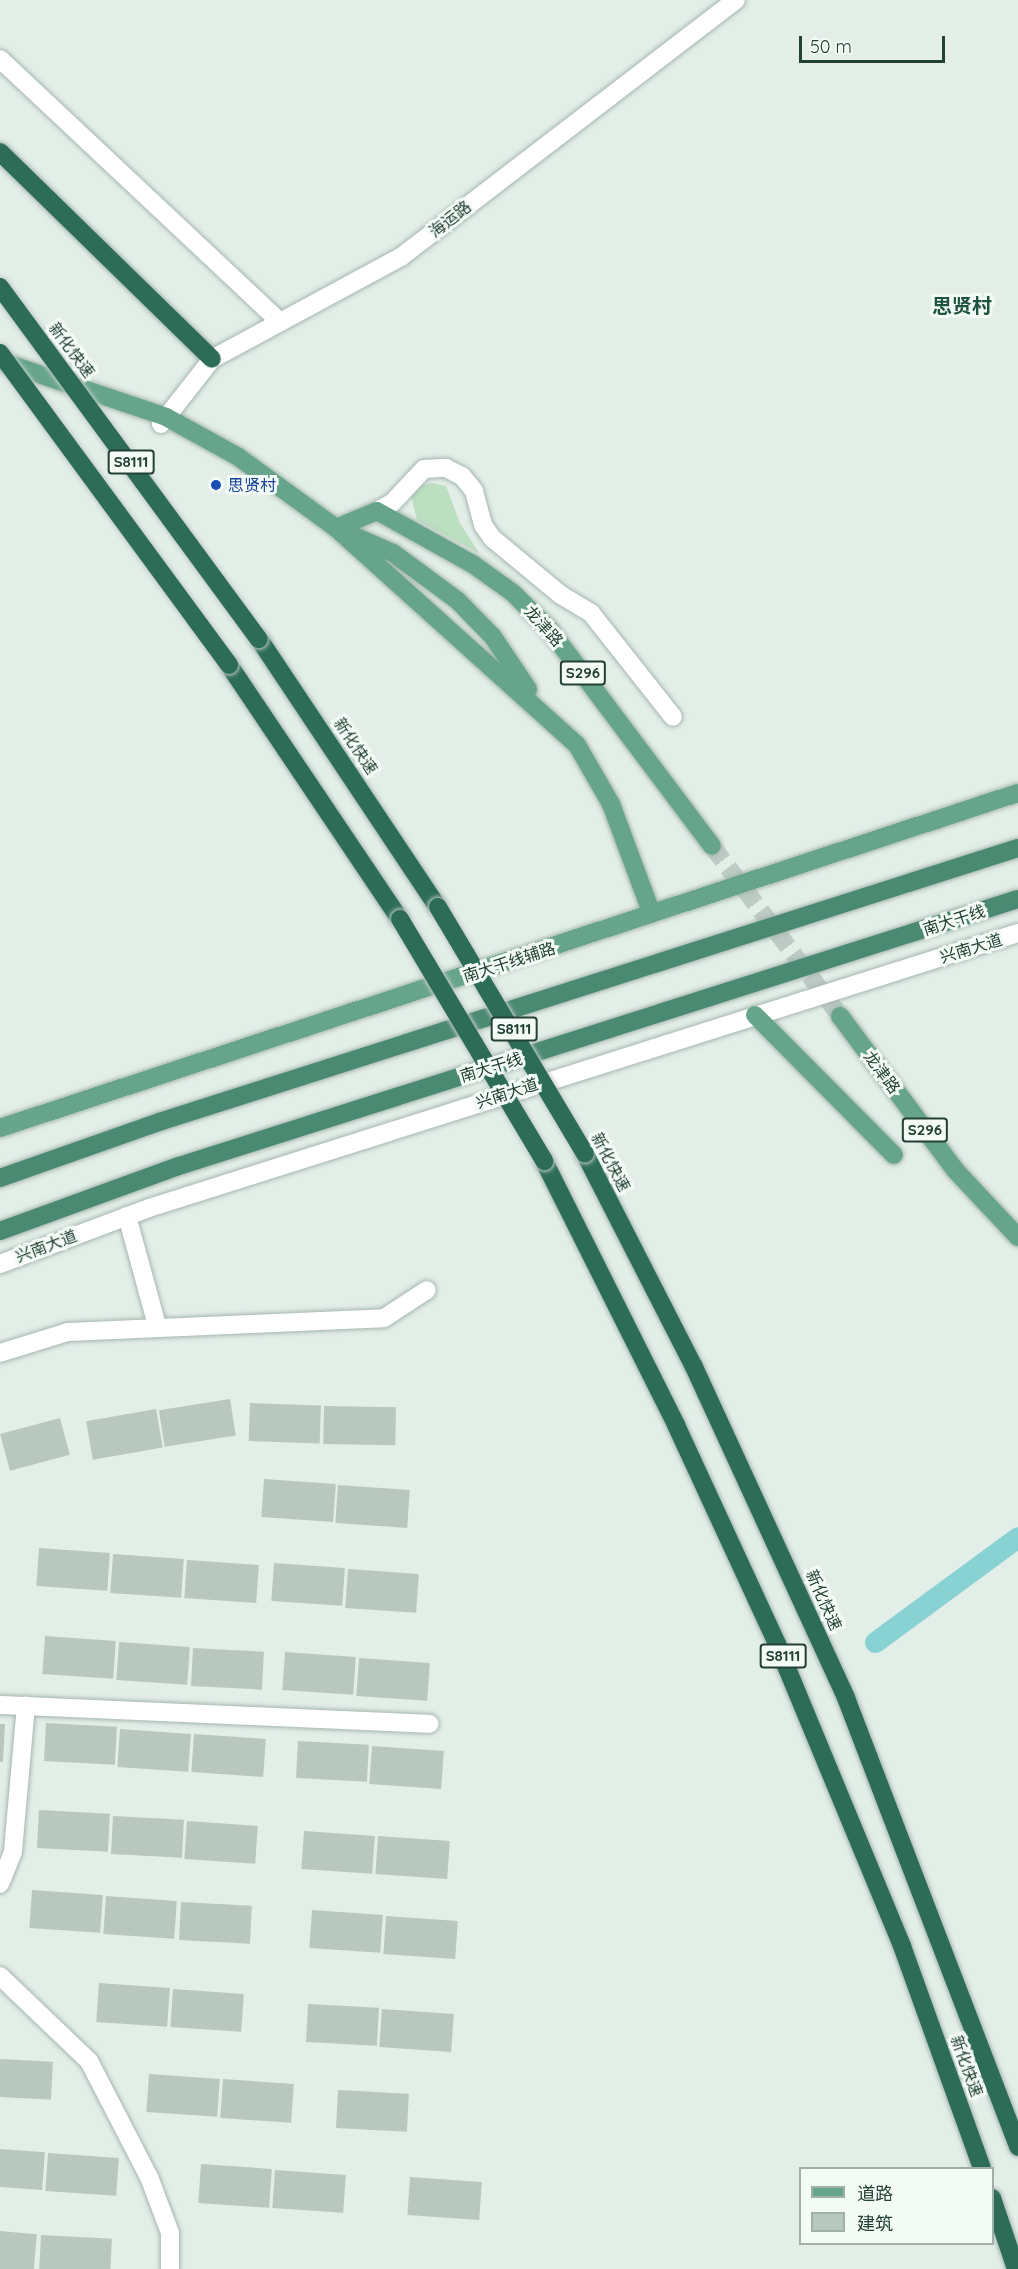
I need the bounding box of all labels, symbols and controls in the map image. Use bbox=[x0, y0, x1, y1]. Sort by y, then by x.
scale bar bbox=[802, 24, 948, 62]
text: 50 m bbox=[810, 35, 852, 58]
street label: 海运路 bbox=[425, 197, 475, 241]
district label: 思贤村 bbox=[932, 293, 992, 317]
street label: 新化快速 bbox=[45, 319, 99, 381]
road number: S8111 bbox=[107, 450, 155, 474]
place label: 思贤村 bbox=[228, 475, 276, 495]
marker: 思贤村 bbox=[209, 478, 223, 492]
street label: 龙津路 bbox=[521, 602, 567, 650]
road number: S296 bbox=[559, 661, 607, 685]
street label: 新化快速 bbox=[330, 714, 382, 778]
street label: 南大干线 bbox=[921, 901, 987, 939]
street label: 兴南大道 bbox=[938, 929, 1004, 967]
street label: 南大干线辅路 bbox=[460, 938, 558, 986]
road number: S8111 bbox=[490, 1017, 538, 1041]
street label: 龙津路 bbox=[860, 1047, 904, 1097]
street label: 南大干线 bbox=[458, 1048, 524, 1086]
street label: 兴南大道 bbox=[474, 1074, 540, 1112]
road number: S296 bbox=[901, 1118, 949, 1142]
street label: 新化快速 bbox=[588, 1129, 634, 1195]
street label: 兴南大道 bbox=[13, 1226, 79, 1266]
street label: 新化快速 bbox=[802, 1567, 846, 1633]
road number: S8111 bbox=[759, 1644, 807, 1668]
street label: 新化快速 bbox=[947, 2033, 987, 2099]
legend bbox=[799, 2167, 994, 2245]
text: 道路 bbox=[857, 2182, 893, 2205]
text: 建筑 bbox=[857, 2212, 893, 2235]

